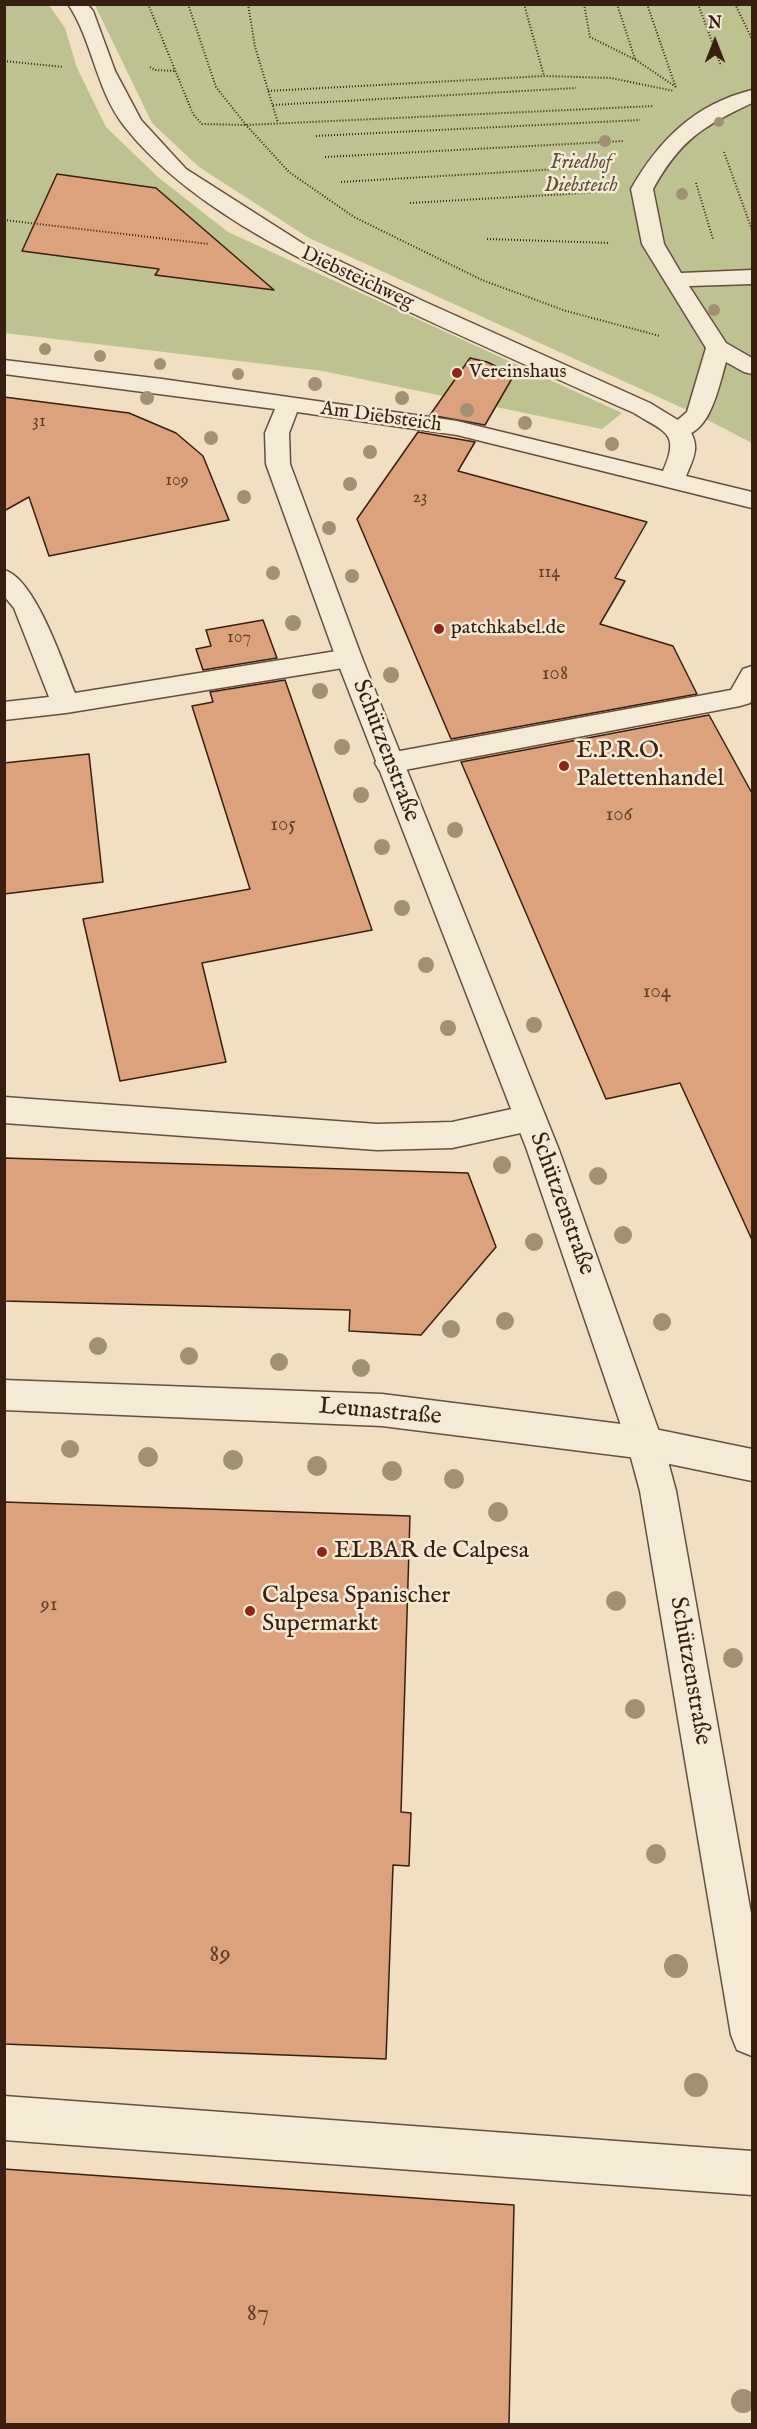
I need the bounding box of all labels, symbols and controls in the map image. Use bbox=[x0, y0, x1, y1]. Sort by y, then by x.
north arrow bbox=[685, 12, 745, 72]
text: N bbox=[708, 14, 722, 34]
park label: Friedhof Diebsteich bbox=[544, 152, 618, 199]
street label: Diebsteichweg bbox=[297, 242, 417, 316]
place label: Vereinshaus bbox=[469, 361, 566, 385]
marker: Vereinshaus bbox=[450, 366, 464, 380]
street label: Am Diebsteich bbox=[319, 398, 443, 438]
house number: 31 bbox=[32, 411, 46, 433]
house number: 109 bbox=[165, 470, 189, 492]
house number: 23 bbox=[412, 487, 428, 509]
house number: 114 bbox=[538, 562, 560, 584]
place label: patchkabel.de bbox=[451, 617, 565, 641]
marker: patchkabel.de bbox=[432, 622, 446, 636]
house number: 107 bbox=[227, 627, 251, 649]
house number: 108 bbox=[542, 662, 568, 688]
street label: Schützenstraße bbox=[345, 676, 425, 826]
place label: E.P.R.O. Palettenhandel bbox=[576, 738, 724, 794]
marker: E.P.R.O. Palettenhandel bbox=[557, 759, 571, 773]
house number: 106 bbox=[606, 803, 632, 829]
house number: 105 bbox=[270, 813, 296, 839]
house number: 104 bbox=[643, 980, 671, 1006]
street label: Schützenstraße bbox=[522, 1129, 600, 1279]
street label: Leunastraße bbox=[317, 1393, 443, 1433]
place label: ELBAR de Calpesa bbox=[334, 1538, 529, 1566]
marker: ELBAR de Calpesa bbox=[315, 1545, 329, 1559]
place label: Calpesa Spanischer Supermarkt bbox=[262, 1583, 450, 1639]
house number: 91 bbox=[41, 1593, 57, 1619]
street label: Schützenstraße bbox=[662, 1595, 716, 1747]
marker: Calpesa Spanischer Supermarkt bbox=[243, 1604, 257, 1618]
house number: 89 bbox=[209, 1940, 231, 1972]
house number: 87 bbox=[247, 2299, 269, 2331]

